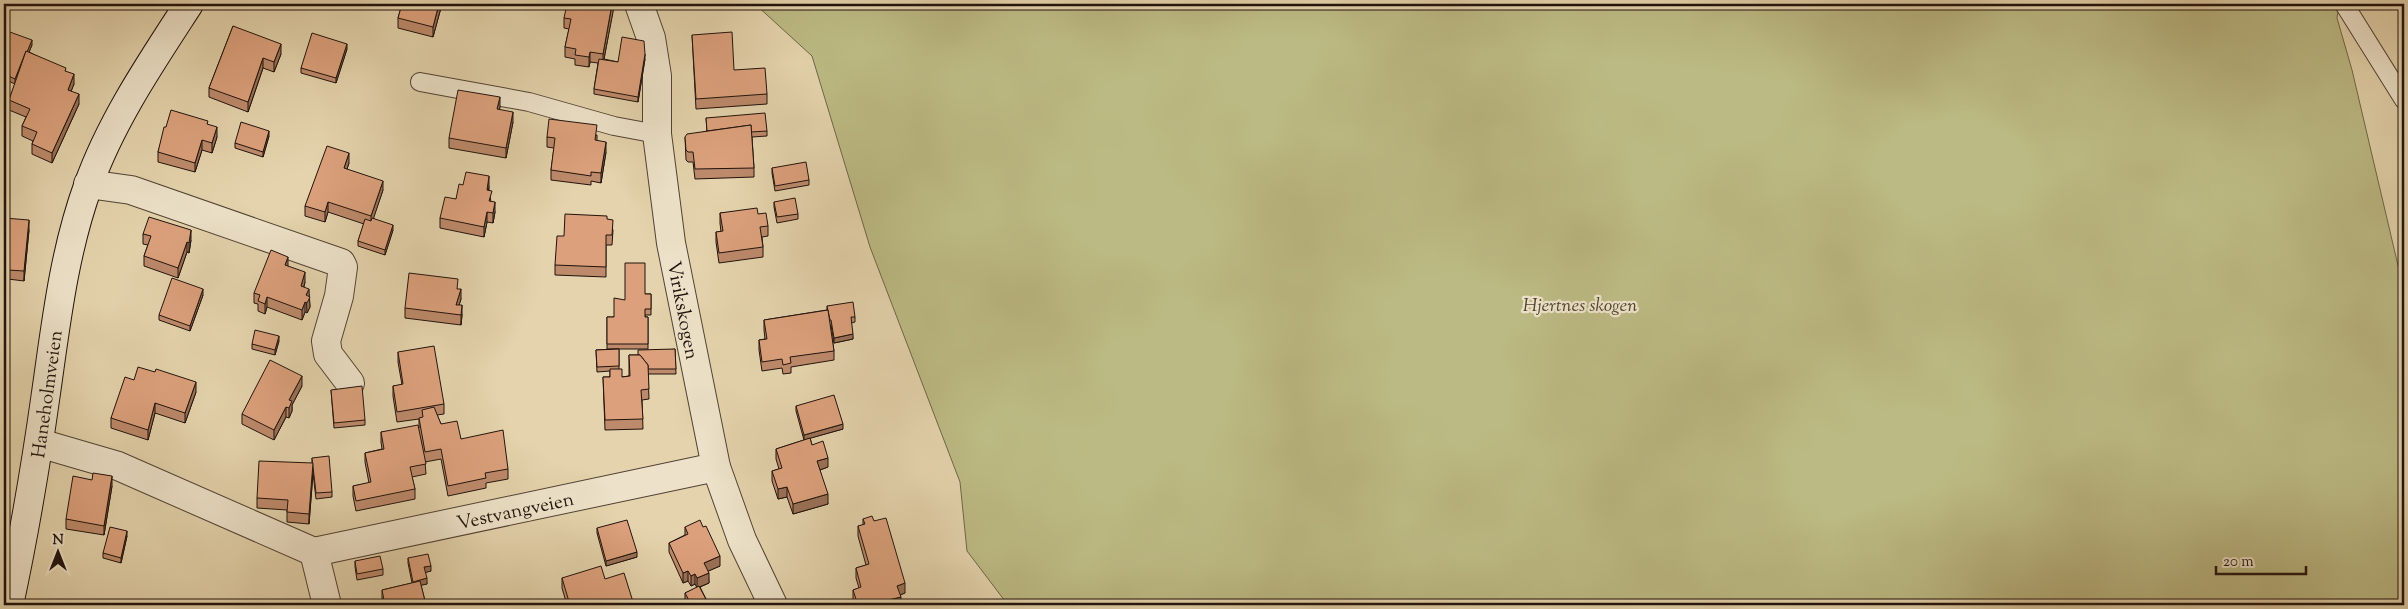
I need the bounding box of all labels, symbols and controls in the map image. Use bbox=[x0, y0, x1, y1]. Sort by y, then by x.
street label: Virikskogen bbox=[659, 259, 704, 362]
park label: Hjertnes skogen bbox=[1523, 293, 1637, 320]
street label: Haneholmveien bbox=[26, 329, 71, 460]
street label: Vestvangveien bbox=[455, 487, 576, 538]
north arrow bbox=[32, 526, 82, 576]
text: N bbox=[52, 531, 64, 551]
scale bar bbox=[2216, 544, 2306, 576]
text: 20 m bbox=[2223, 552, 2254, 573]

